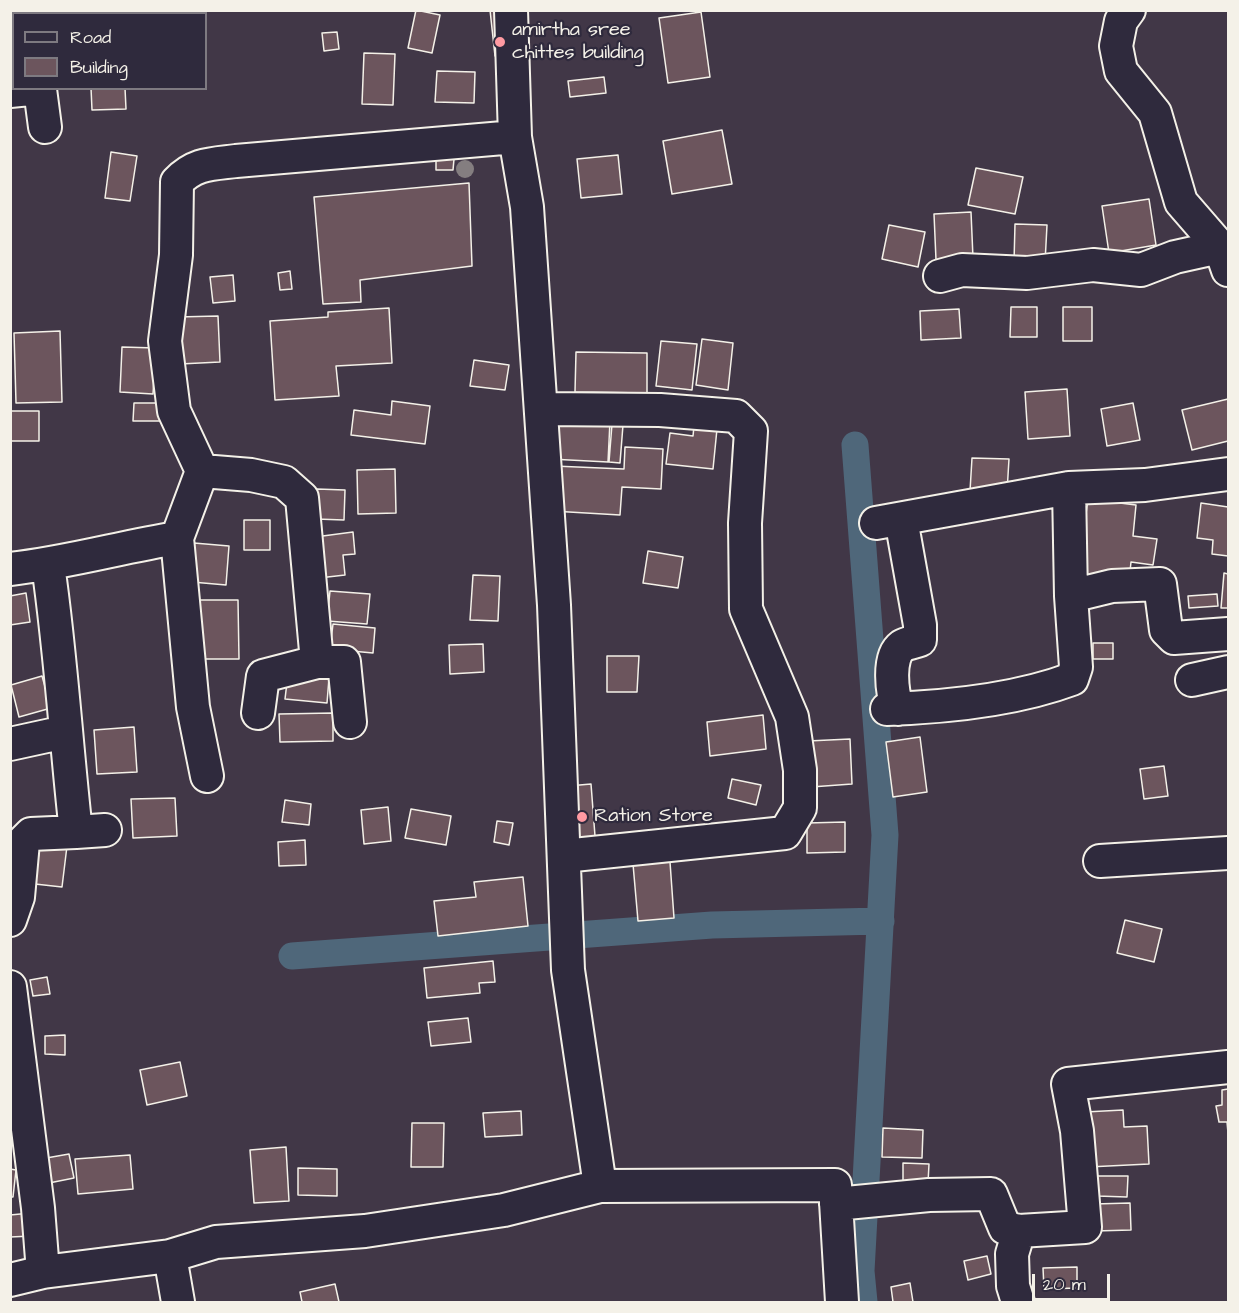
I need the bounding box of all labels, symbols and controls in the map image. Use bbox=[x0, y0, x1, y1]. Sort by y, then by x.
legend bbox=[12, 12, 207, 90]
place label: amirtha sree chittes building bbox=[512, 19, 644, 66]
text: Road bbox=[70, 25, 111, 50]
marker: amirtha sree chittes building bbox=[493, 35, 507, 49]
text: Building bbox=[70, 55, 128, 80]
place label: Ration Store bbox=[594, 805, 713, 829]
marker: Ration Store bbox=[575, 810, 589, 824]
scale bar bbox=[1035, 1262, 1113, 1300]
text: 20 m bbox=[1043, 1272, 1086, 1297]

